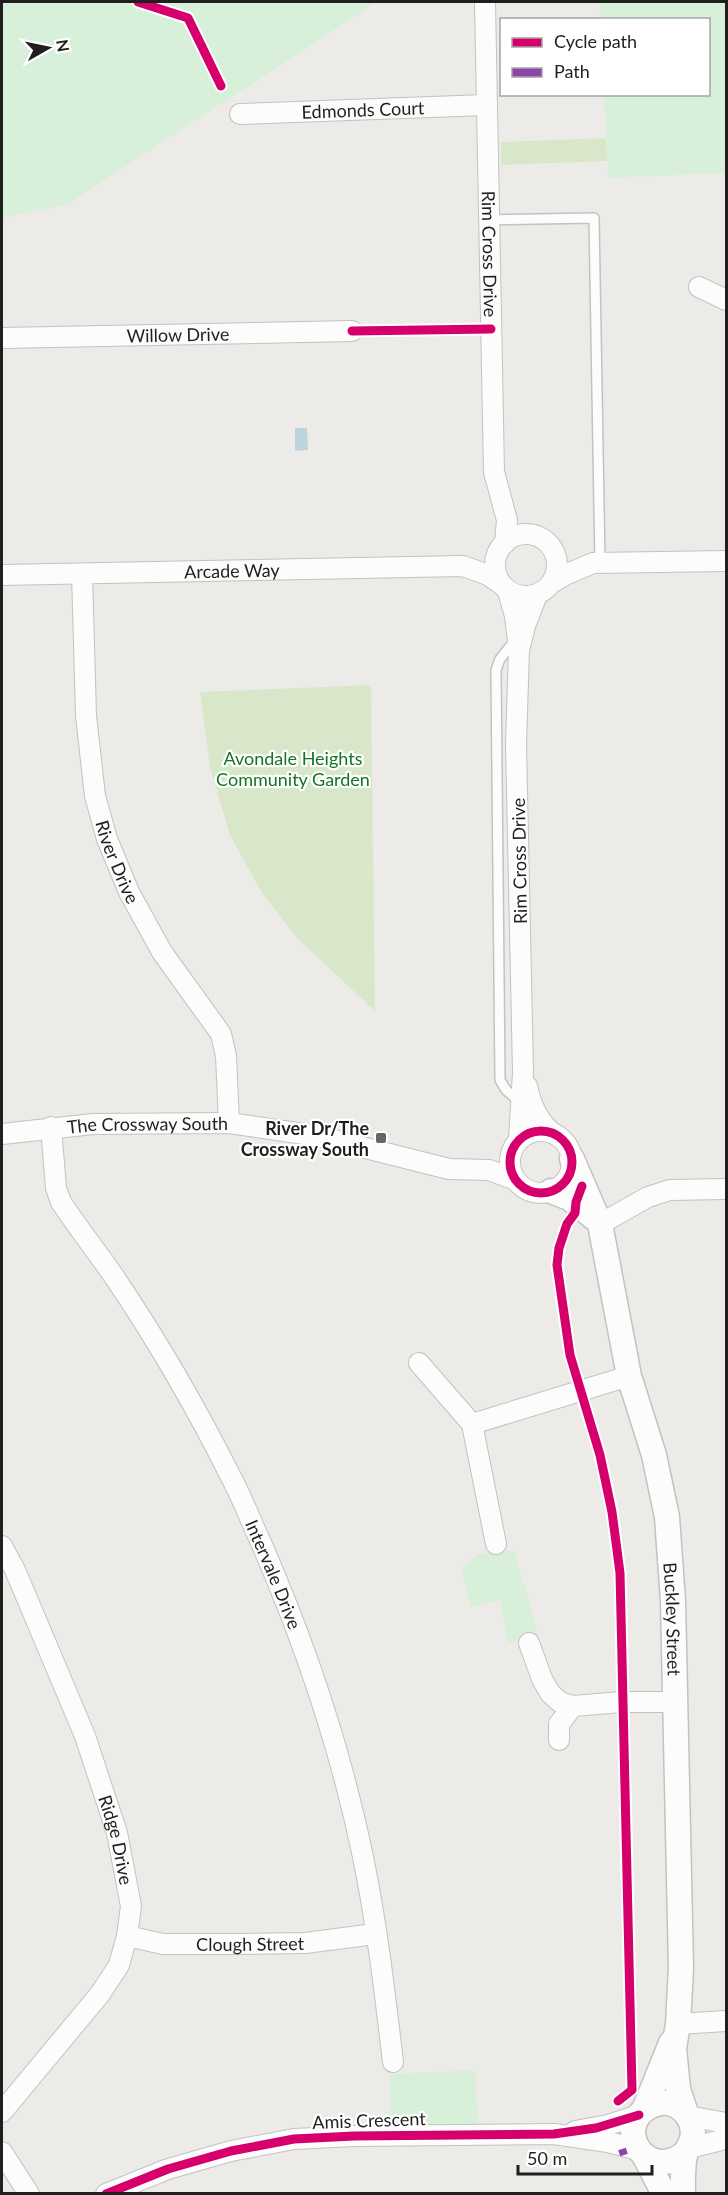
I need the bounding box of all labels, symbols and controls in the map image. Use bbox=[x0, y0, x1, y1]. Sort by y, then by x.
north arrow bbox=[18, 18, 78, 78]
legend bbox=[500, 18, 710, 96]
text: Cycle path bbox=[554, 30, 637, 52]
text: N bbox=[53, 38, 74, 53]
text: Path bbox=[554, 60, 590, 82]
street label: Edmonds Court bbox=[301, 96, 425, 123]
street label: Rim Cross Drive bbox=[478, 191, 502, 317]
street label: Willow Drive bbox=[126, 322, 230, 347]
street label: Arcade Way bbox=[184, 559, 281, 582]
park label: Avondale Heights Community Garden bbox=[216, 747, 370, 790]
street label: Rim Cross Drive bbox=[507, 798, 531, 924]
street label: River Drive bbox=[91, 818, 144, 907]
street label: The Crossway South bbox=[66, 1112, 228, 1138]
place label: River Dr/The Crossway South bbox=[241, 1117, 369, 1160]
marker: River Dr/The Crossway South bbox=[374, 1131, 388, 1145]
street label: Intervale Drive bbox=[241, 1516, 306, 1632]
street label: Buckley Street bbox=[659, 1562, 686, 1677]
street label: Ridge Drive bbox=[94, 1792, 138, 1886]
street label: Clough Street bbox=[196, 1932, 305, 1955]
street label: Amis Crescent bbox=[312, 2107, 427, 2133]
scale bar bbox=[518, 2138, 652, 2176]
text: 50 m bbox=[527, 2147, 567, 2169]

